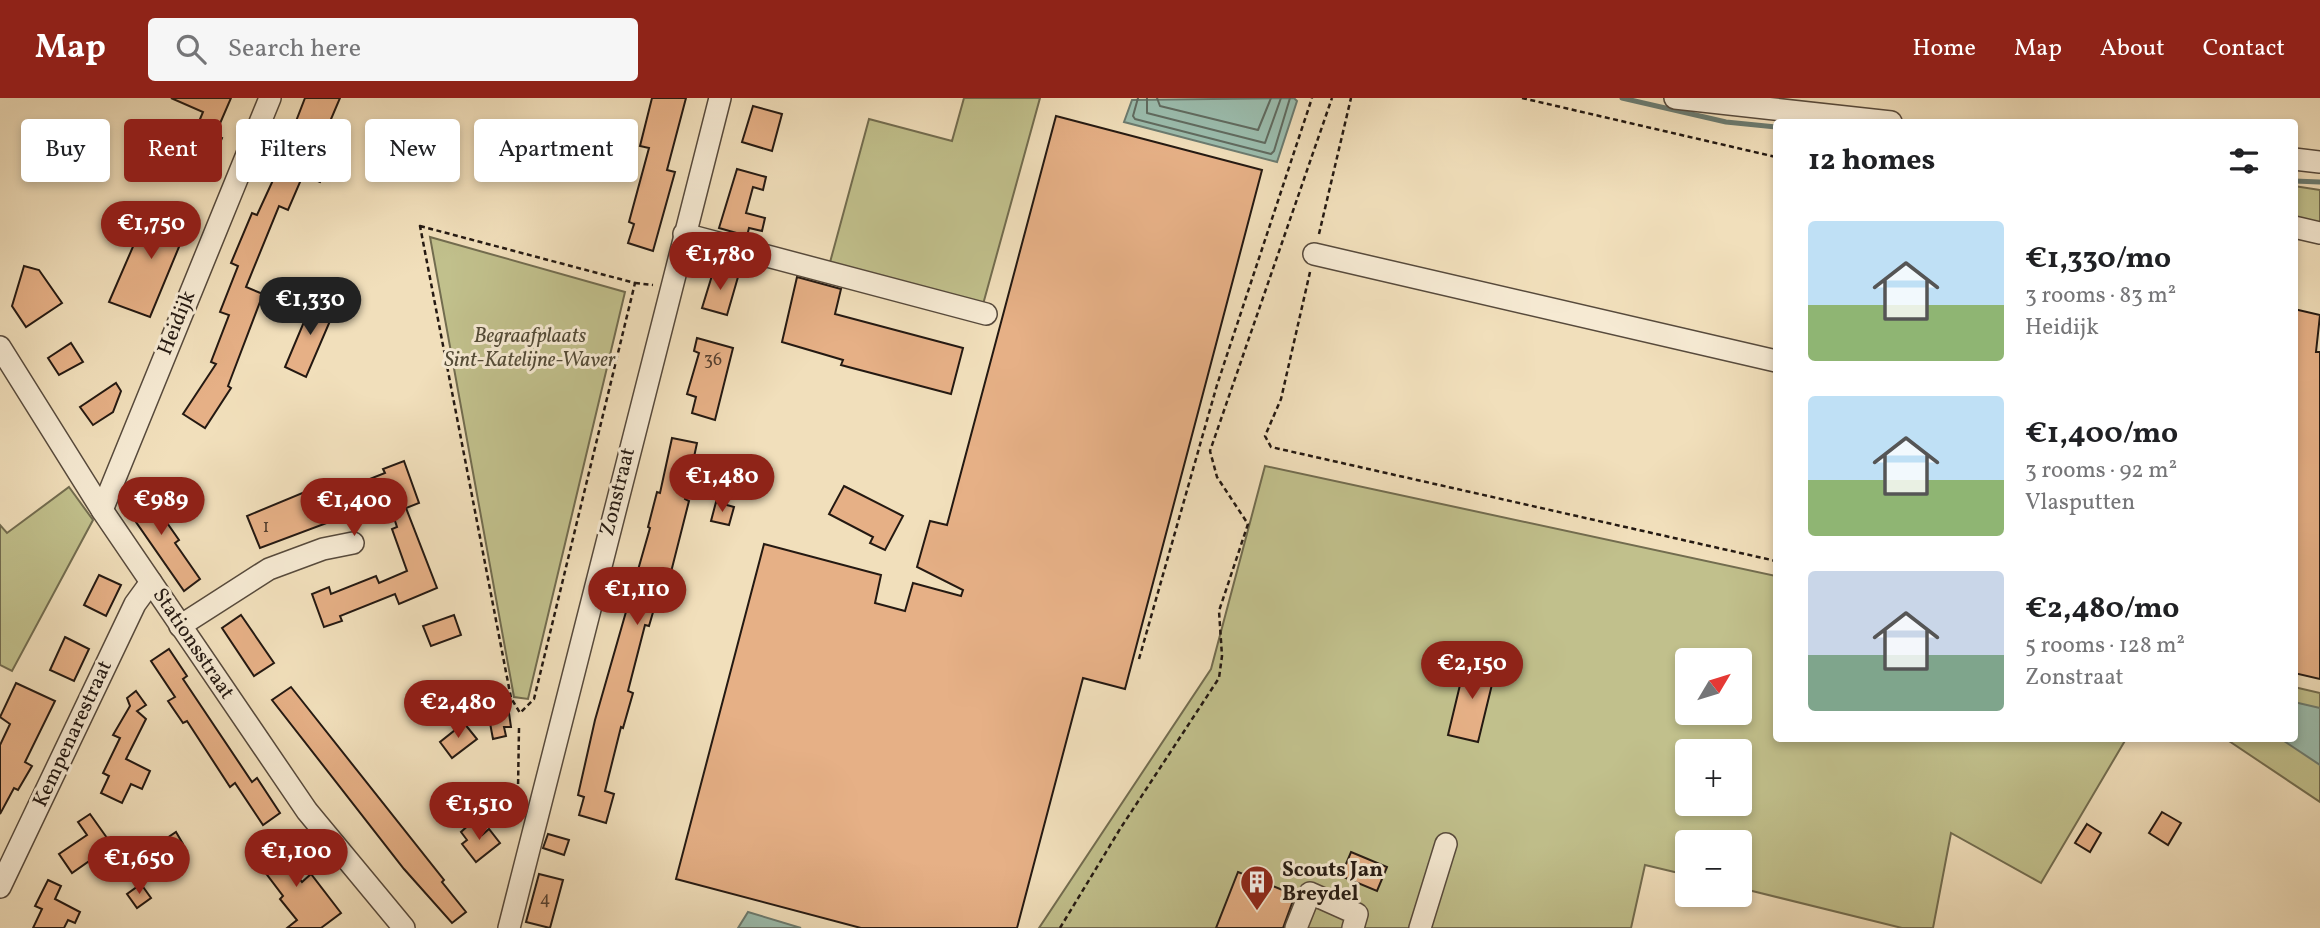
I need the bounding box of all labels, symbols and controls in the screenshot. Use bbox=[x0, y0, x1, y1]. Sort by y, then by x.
search box bbox=[148, 18, 638, 81]
text: Map bbox=[35, 26, 106, 72]
icon: search bbox=[172, 30, 210, 68]
text: Search here bbox=[228, 31, 361, 67]
text: Home bbox=[1912, 32, 1976, 66]
text: Map bbox=[2014, 32, 2062, 66]
text: About bbox=[2100, 32, 2165, 66]
text: Contact bbox=[2203, 32, 2285, 66]
chip: Buy bbox=[21, 119, 110, 182]
chip: Rent bbox=[124, 119, 222, 182]
chip: Filters bbox=[236, 119, 351, 182]
chip: New bbox=[365, 119, 460, 182]
chip: Apartment bbox=[474, 119, 638, 182]
text: 12 homes bbox=[1808, 140, 1935, 182]
icon: filters bbox=[2225, 142, 2263, 180]
pin: €1,750 bbox=[94, 202, 208, 261]
text: €1,750 bbox=[117, 208, 185, 240]
pin: €1,780 bbox=[663, 232, 777, 292]
text: €1,330/mo bbox=[2025, 238, 2171, 280]
text: €1,780 bbox=[685, 239, 755, 271]
icon: home bbox=[1864, 249, 1948, 333]
pin: €1,330 bbox=[253, 278, 367, 337]
text: 3 rooms · 83 m² bbox=[2025, 280, 2176, 312]
text: €1,330 bbox=[275, 284, 345, 316]
street label: Heidijk bbox=[151, 286, 203, 360]
text: Heidijk bbox=[2025, 312, 2099, 344]
park label: Begraafplaats Sint-Katelijne-Waver bbox=[444, 322, 616, 375]
house number: 36 bbox=[704, 348, 722, 373]
text: €1,400/mo bbox=[2025, 413, 2178, 455]
icon: home bbox=[1864, 424, 1948, 508]
street label: Zonstraat bbox=[593, 445, 643, 539]
pin: €1,480 bbox=[665, 454, 779, 514]
text: 3 rooms · 92 m² bbox=[2025, 455, 2177, 487]
text: €1,480 bbox=[685, 461, 759, 493]
pin: €989 bbox=[120, 478, 202, 537]
pin: €1,400 bbox=[297, 478, 411, 538]
text: €989 bbox=[134, 484, 188, 516]
text: €1,400 bbox=[317, 485, 391, 517]
text: Vlasputten bbox=[2025, 487, 2135, 519]
house number: 1 bbox=[263, 515, 269, 540]
pin: €1,110 bbox=[580, 568, 694, 627]
text: €1,110 bbox=[604, 574, 670, 606]
street label: Stationsstraat bbox=[145, 583, 241, 705]
text: €2,480/mo bbox=[2025, 588, 2180, 630]
icon: home bbox=[1864, 599, 1948, 683]
text: 5 rooms · 128 m² bbox=[2025, 630, 2185, 662]
pin: €2,150 bbox=[1415, 642, 1529, 701]
text: €2,150 bbox=[1437, 648, 1507, 680]
north arrow bbox=[1675, 648, 1752, 724]
map controls bbox=[1675, 648, 1752, 907]
street label: Kempenarestraat bbox=[26, 656, 120, 812]
text: Zonstraat bbox=[2025, 662, 2124, 694]
pin: €2,480 bbox=[401, 680, 515, 740]
text: €2,480 bbox=[420, 687, 496, 719]
button: + bbox=[1675, 739, 1752, 816]
pin: €1,510 bbox=[422, 782, 536, 842]
text: €1,510 bbox=[445, 789, 513, 821]
pin: €1,100 bbox=[239, 830, 353, 889]
button: − bbox=[1675, 830, 1752, 907]
pin: €1,650 bbox=[82, 836, 196, 896]
text: €1,100 bbox=[261, 836, 331, 868]
text: €1,650 bbox=[104, 843, 174, 875]
place label: Scouts Jan Breydel bbox=[1282, 856, 1383, 909]
building icon: Scouts Jan Breydel bbox=[1238, 863, 1276, 912]
house number: 4 bbox=[540, 887, 550, 912]

